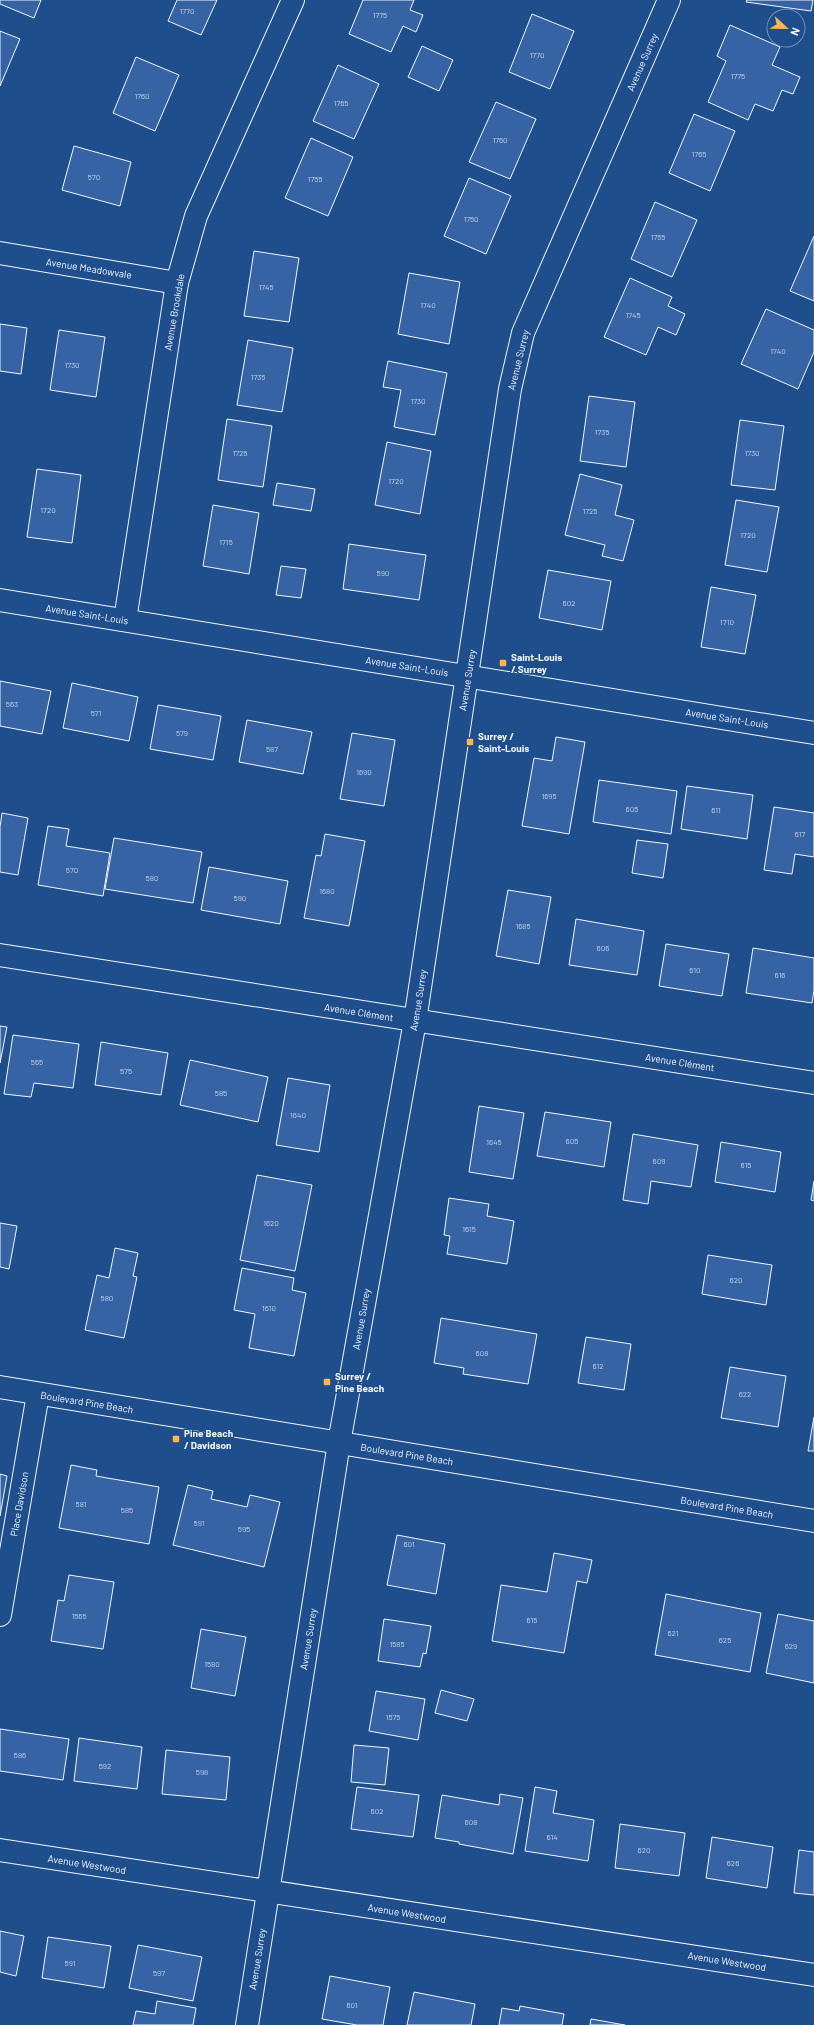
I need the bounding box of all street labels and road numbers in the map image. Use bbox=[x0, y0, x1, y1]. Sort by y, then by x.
street label: Avenue Surrey bbox=[624, 31, 660, 93]
street label: Avenue Meadowvale bbox=[45, 255, 133, 281]
street label: Avenue Brookdale bbox=[161, 273, 187, 351]
street label: Avenue Surrey bbox=[505, 328, 531, 392]
street label: Avenue Saint-Louis bbox=[45, 602, 130, 627]
street label: Avenue Surrey bbox=[456, 648, 478, 712]
street label: Avenue Saint-Louis bbox=[365, 654, 450, 679]
street label: Avenue Saint-Louis bbox=[685, 706, 770, 731]
street label: Avenue Surrey bbox=[407, 968, 429, 1032]
street label: Avenue Clément bbox=[323, 1001, 395, 1023]
street label: Avenue Clément bbox=[644, 1051, 716, 1073]
street label: Avenue Surrey bbox=[350, 1287, 372, 1351]
street label: Boulevard Pine Beach bbox=[40, 1389, 134, 1415]
street label: Boulevard Pine Beach bbox=[360, 1441, 454, 1467]
street label: Place Davidson bbox=[7, 1471, 31, 1537]
street label: Boulevard Pine Beach bbox=[680, 1494, 774, 1520]
street label: Avenue Surrey bbox=[297, 1607, 319, 1671]
street label: Avenue Westwood bbox=[47, 1852, 127, 1876]
street label: Avenue Westwood bbox=[367, 1901, 447, 1925]
street label: Avenue Surrey bbox=[246, 1927, 268, 1991]
street label: Avenue Westwood bbox=[687, 1949, 767, 1973]

